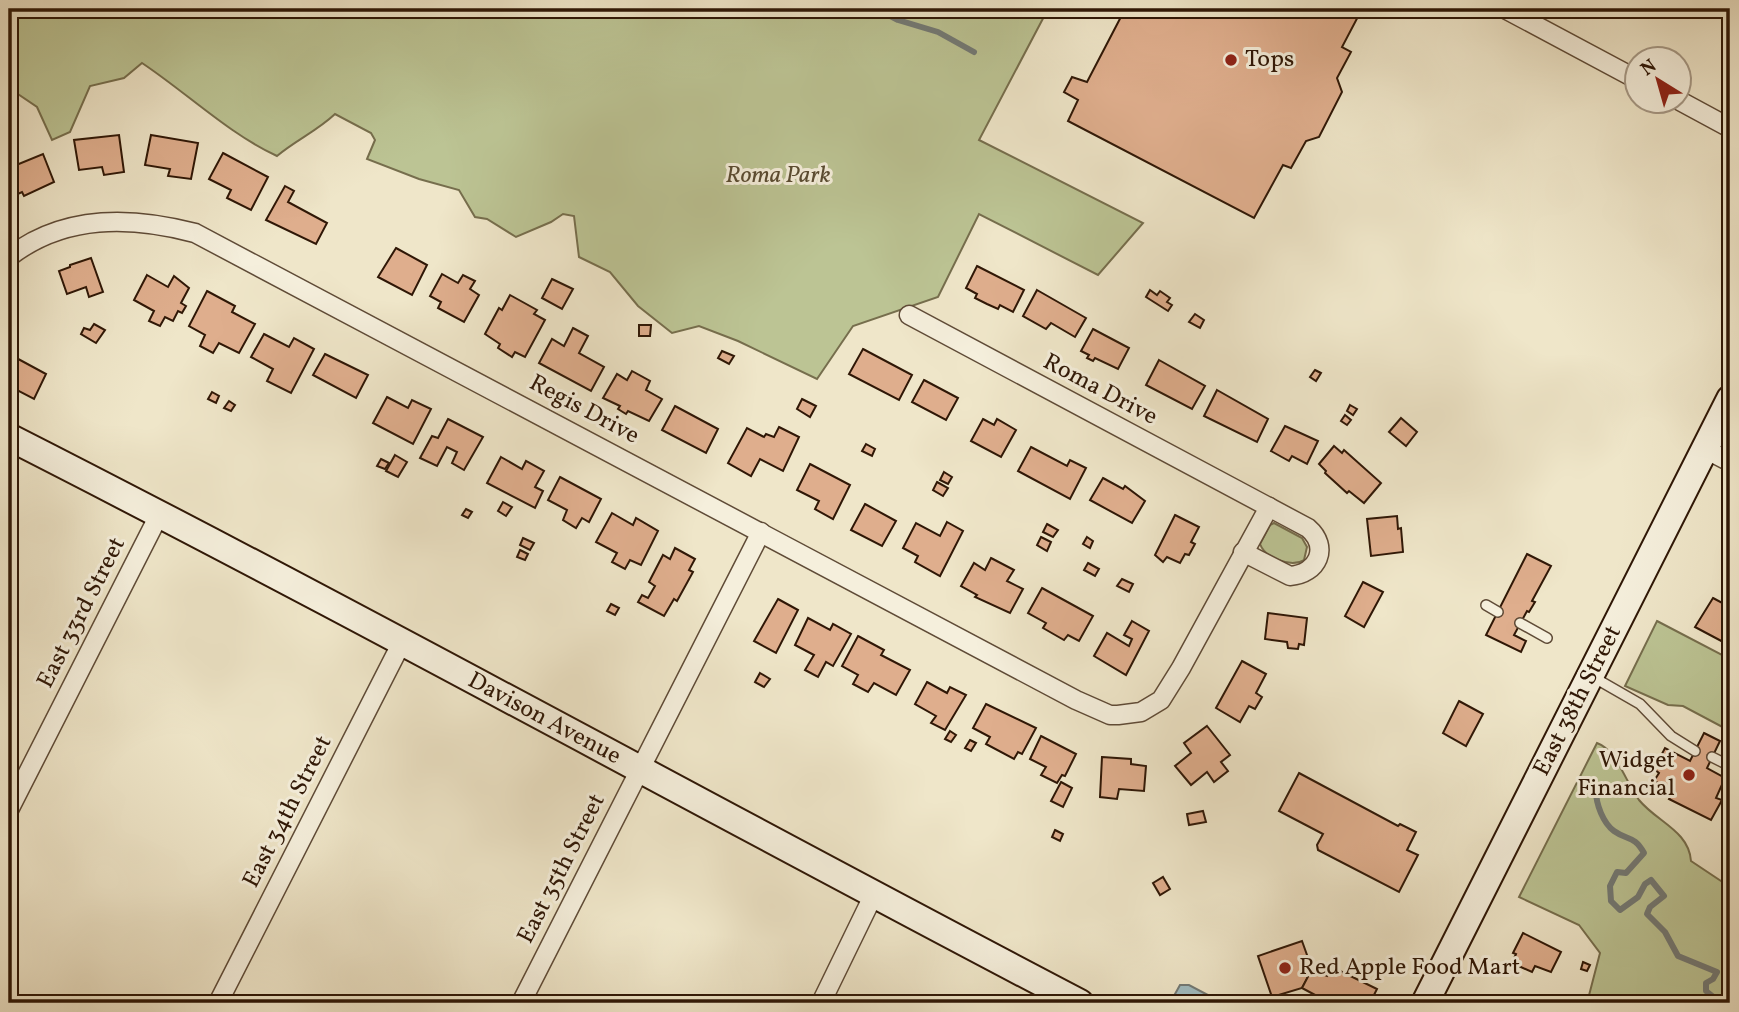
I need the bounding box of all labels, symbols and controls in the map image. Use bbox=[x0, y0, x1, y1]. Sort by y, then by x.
place label: Tops bbox=[1245, 43, 1294, 77]
north arrow bbox=[1624, 46, 1694, 116]
marker: Tops bbox=[1223, 52, 1239, 68]
text: N bbox=[1636, 53, 1662, 83]
park label: Roma Park bbox=[726, 159, 831, 193]
street label: Roma Drive bbox=[1037, 346, 1163, 434]
street label: Regis Drive bbox=[523, 367, 645, 453]
street label: East 33rd Street bbox=[29, 531, 135, 695]
street label: East 38th Street bbox=[1525, 620, 1631, 782]
street label: Davison Avenue bbox=[461, 664, 627, 774]
street label: East 34th Street bbox=[235, 730, 341, 894]
place label: Widget Financial bbox=[1577, 744, 1675, 806]
marker: Widget Financial bbox=[1681, 767, 1697, 783]
street label: East 35th Street bbox=[510, 788, 614, 950]
place label: Red Apple Food Mart bbox=[1299, 951, 1520, 985]
marker: Red Apple Food Mart bbox=[1277, 960, 1293, 976]

